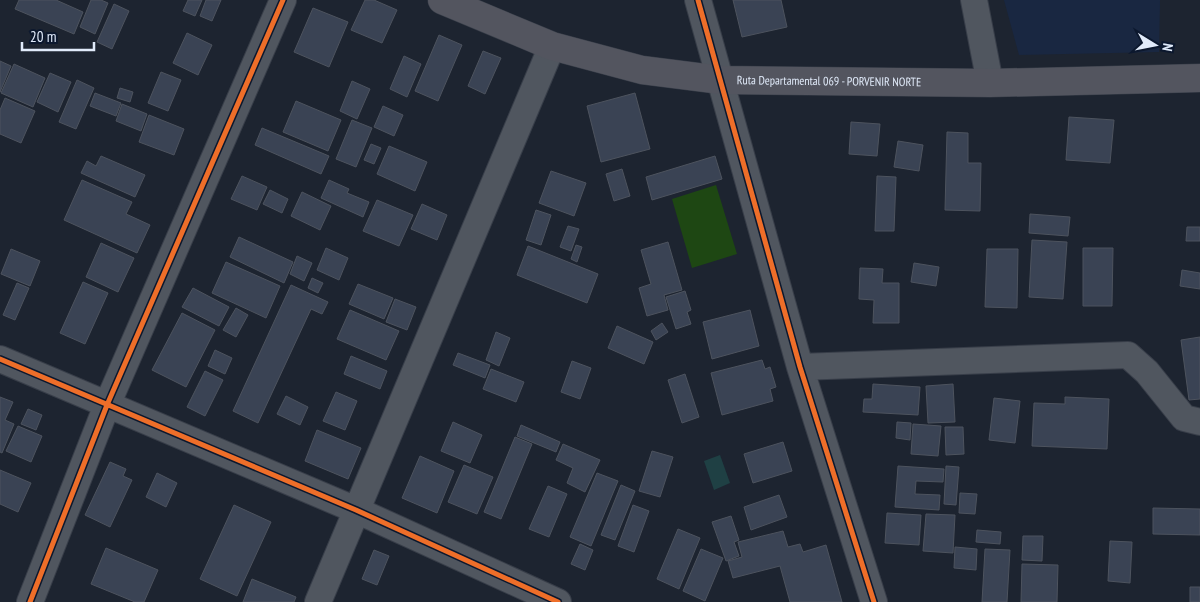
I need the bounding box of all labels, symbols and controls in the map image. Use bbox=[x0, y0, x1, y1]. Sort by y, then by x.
scale bar bbox=[22, 20, 95, 52]
north arrow bbox=[1130, 20, 1180, 70]
text: 20 m bbox=[30, 27, 56, 46]
text: N bbox=[1158, 42, 1177, 53]
street label: Ruta Departamental 069 - PORVENIR NORTE bbox=[737, 72, 921, 89]

